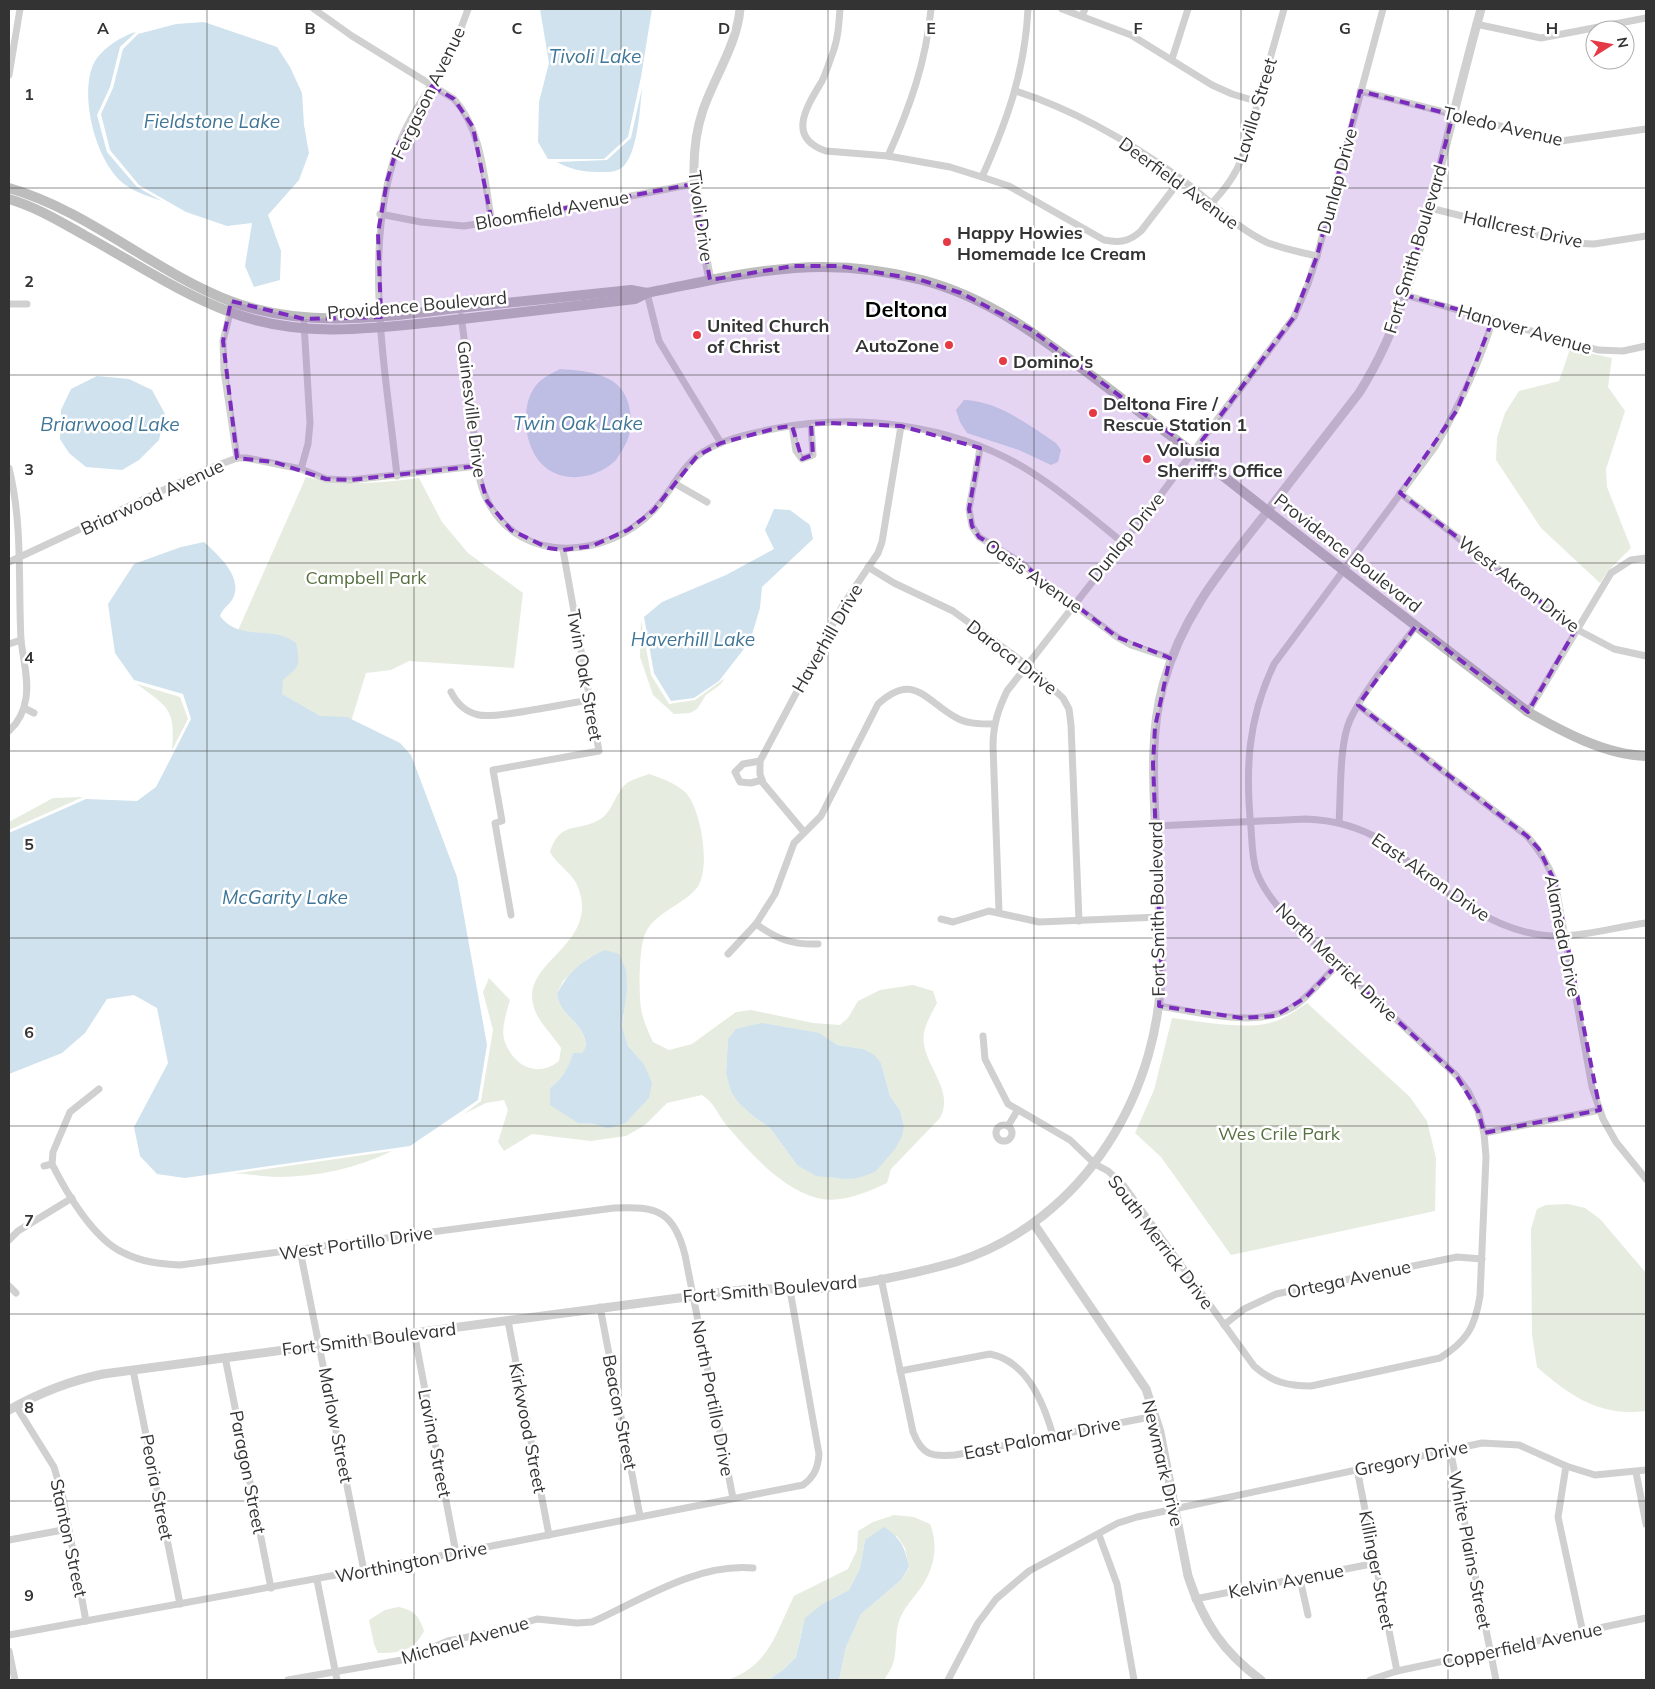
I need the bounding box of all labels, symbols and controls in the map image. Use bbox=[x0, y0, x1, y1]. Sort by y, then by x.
text: A bbox=[97, 18, 109, 38]
text: B bbox=[304, 18, 316, 38]
text: C bbox=[512, 18, 523, 38]
text: D bbox=[718, 18, 730, 38]
text: E bbox=[926, 18, 936, 38]
text: F bbox=[1133, 18, 1143, 38]
text: G bbox=[1339, 18, 1351, 38]
text: H bbox=[1546, 18, 1558, 38]
north arrow bbox=[1585, 20, 1635, 70]
street label: Fergason Avenue bbox=[386, 23, 470, 163]
text: N bbox=[1613, 36, 1633, 49]
water label: Tivoli Lake bbox=[549, 44, 641, 68]
street label: Lavilla Street bbox=[1228, 55, 1282, 165]
text: 1 bbox=[24, 84, 34, 104]
street label: Toledo Avenue bbox=[1441, 101, 1565, 151]
water label: Fieldstone Lake bbox=[144, 109, 280, 133]
street label: Dunlap Drive bbox=[1312, 126, 1362, 236]
street label: Deerfield Avenue bbox=[1115, 132, 1243, 234]
street label: Fort Smith Boulevard bbox=[1378, 162, 1452, 336]
street label: Tivoli Drive bbox=[683, 169, 719, 263]
street label: Bloomfield Avenue bbox=[473, 185, 631, 235]
street label: Hallcrest Drive bbox=[1461, 205, 1585, 253]
place label: Happy Howies Homemade Ice Cream bbox=[957, 221, 1146, 265]
marker: Happy Howies Homemade Ice Cream bbox=[941, 236, 953, 248]
text: 2 bbox=[24, 271, 34, 291]
street label: Providence Boulevard bbox=[326, 286, 508, 324]
district label: Deltona bbox=[865, 295, 947, 323]
street label: Hanover Avenue bbox=[1455, 299, 1595, 359]
place label: United Church of Christ bbox=[707, 314, 829, 358]
marker: United Church of Christ bbox=[691, 329, 703, 341]
place label: AutoZone bbox=[855, 334, 939, 357]
street label: Gainesville Drive bbox=[452, 339, 492, 479]
marker: AutoZone bbox=[943, 339, 955, 351]
place label: Domino's bbox=[1013, 350, 1093, 373]
marker: Domino's bbox=[997, 355, 1009, 367]
place label: Deltona Fire / Rescue Station 1 bbox=[1103, 392, 1247, 436]
marker: Deltona Fire / Rescue Station 1 bbox=[1087, 407, 1099, 419]
water label: Twin Oak Lake bbox=[513, 411, 643, 435]
water label: Briarwood Lake bbox=[40, 412, 180, 436]
place label: Volusia Sheriff's Office bbox=[1156, 438, 1283, 482]
marker: Volusia Sheriff's Office bbox=[1141, 453, 1153, 465]
street label: Briarwood Avenue bbox=[77, 454, 227, 540]
text: 3 bbox=[24, 459, 34, 479]
street label: Dunlap Drive bbox=[1083, 488, 1169, 586]
street label: Providence Boulevard bbox=[1270, 488, 1426, 618]
street label: West Akron Drive bbox=[1454, 531, 1584, 637]
street label: Oasis Avenue bbox=[981, 534, 1087, 618]
park label: Campbell Park bbox=[305, 566, 427, 589]
street label: Haverhill Drive bbox=[787, 579, 867, 697]
street label: Twin Oak Street bbox=[562, 607, 608, 743]
street label: Daroca Drive bbox=[962, 614, 1062, 700]
water label: Haverhill Lake bbox=[631, 627, 755, 651]
text: 4 bbox=[24, 647, 34, 667]
street label: Fort Smith Boulevard bbox=[1144, 821, 1170, 997]
street label: East Akron Drive bbox=[1367, 828, 1495, 926]
text: 5 bbox=[24, 834, 34, 854]
street label: Alameda Drive bbox=[1540, 873, 1586, 999]
water label: McGarity Lake bbox=[222, 885, 348, 909]
street label: North Merrick Drive bbox=[1271, 898, 1403, 1026]
text: 6 bbox=[24, 1022, 34, 1042]
park label: Wes Crile Park bbox=[1218, 1122, 1341, 1145]
street label: South Merrick Drive bbox=[1103, 1170, 1219, 1314]
text: 7 bbox=[24, 1210, 34, 1230]
street label: West Portillo Drive bbox=[278, 1221, 434, 1265]
street label: Ortega Avenue bbox=[1285, 1255, 1413, 1303]
street label: Fort Smith Boulevard bbox=[682, 1270, 858, 1308]
street label: Fort Smith Boulevard bbox=[281, 1317, 457, 1361]
street label: North Portillo Drive bbox=[687, 1318, 739, 1478]
street label: Beacon Street bbox=[598, 1352, 642, 1472]
street label: Kirkwood Street bbox=[504, 1361, 552, 1495]
street label: Marlow Street bbox=[314, 1365, 358, 1485]
street label: Lavina Street bbox=[413, 1387, 457, 1499]
text: 8 bbox=[24, 1397, 34, 1417]
street label: Newmark Drive bbox=[1137, 1397, 1189, 1529]
street label: Paragon Street bbox=[225, 1408, 271, 1536]
street label: East Palomar Drive bbox=[962, 1412, 1122, 1464]
street label: Peoria Street bbox=[135, 1432, 179, 1542]
street label: Gregory Drive bbox=[1352, 1435, 1470, 1481]
street label: White Plains Street bbox=[1443, 1469, 1497, 1631]
street label: Stanton Street bbox=[45, 1477, 93, 1599]
street label: Killinger Street bbox=[1354, 1509, 1400, 1631]
street label: Worthington Drive bbox=[333, 1536, 489, 1588]
street label: Kelvin Avenue bbox=[1226, 1559, 1346, 1603]
text: 9 bbox=[24, 1585, 34, 1605]
street label: Michael Avenue bbox=[399, 1611, 531, 1669]
street label: Copperfield Avenue bbox=[1440, 1617, 1604, 1673]

